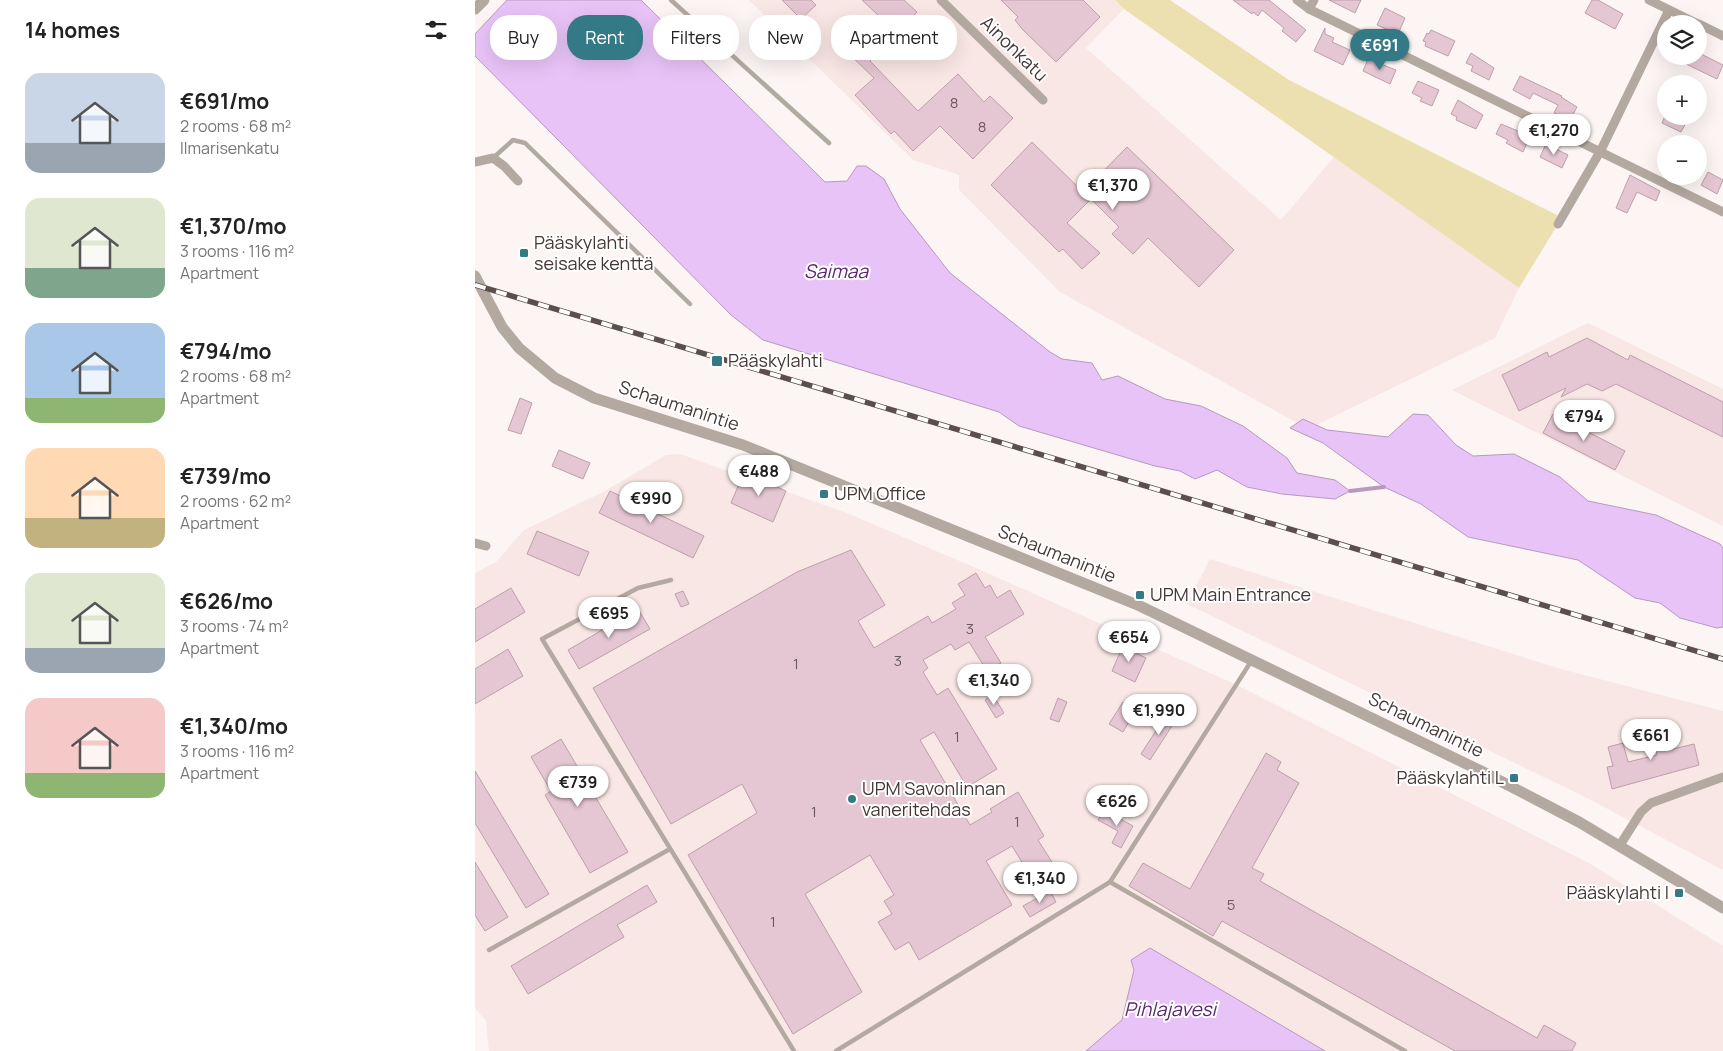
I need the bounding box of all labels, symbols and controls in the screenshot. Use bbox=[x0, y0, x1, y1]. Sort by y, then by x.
street label: Ainonkatu bbox=[976, 10, 1053, 86]
chip: Buy bbox=[490, 15, 557, 60]
chip: Rent bbox=[567, 15, 643, 60]
chip: Filters bbox=[653, 15, 739, 60]
chip: New bbox=[749, 15, 821, 60]
chip: Apartment bbox=[831, 15, 957, 60]
map controls bbox=[1657, 15, 1707, 185]
button: layers bbox=[1657, 15, 1707, 65]
text: 14 homes bbox=[25, 16, 120, 44]
icon: filters bbox=[422, 16, 450, 44]
pin: €691 bbox=[1350, 28, 1410, 71]
text: €691 bbox=[1361, 34, 1399, 56]
button: + bbox=[1657, 75, 1707, 125]
text: €691/mo bbox=[180, 87, 269, 115]
house number: 8 bbox=[950, 92, 958, 113]
icon: home bbox=[65, 93, 125, 153]
pin: €1,270 bbox=[1513, 114, 1595, 156]
text: 2 rooms · 68 m² bbox=[180, 115, 291, 137]
house number: 8 bbox=[978, 116, 986, 137]
text: €1,270 bbox=[1529, 119, 1579, 141]
button: − bbox=[1657, 135, 1707, 185]
text: Ilmarisenkatu bbox=[180, 137, 279, 159]
pin: €1,370 bbox=[1072, 168, 1154, 211]
text: €1,370 bbox=[1088, 174, 1138, 196]
text: €1,370/mo bbox=[180, 212, 286, 240]
icon: home bbox=[65, 218, 125, 278]
place label: Pääskylahti seisake kenttä bbox=[534, 230, 654, 275]
text: 3 rooms · 116 m² bbox=[180, 240, 294, 262]
marker: Pääskylahti seisake kenttä bbox=[518, 247, 530, 259]
water label: Saimaa bbox=[804, 258, 869, 284]
text: Apartment bbox=[180, 262, 259, 284]
text: €794/mo bbox=[180, 337, 272, 365]
icon: home bbox=[65, 343, 125, 403]
place label: Pääskylahti bbox=[728, 348, 823, 372]
marker: Pääskylahti bbox=[710, 354, 724, 368]
text: 2 rooms · 68 m² bbox=[180, 365, 291, 387]
street label: Schaumanintie bbox=[616, 374, 743, 436]
text: Apartment bbox=[180, 387, 259, 409]
pin: €794 bbox=[1554, 400, 1614, 442]
text: €794 bbox=[1564, 405, 1604, 427]
pin: €488 bbox=[729, 454, 789, 497]
text: €488 bbox=[739, 460, 779, 482]
text: €739/mo bbox=[180, 462, 271, 490]
icon: home bbox=[65, 468, 125, 528]
place label: UPM Office bbox=[834, 481, 926, 505]
pin: €990 bbox=[621, 482, 681, 524]
text: €990 bbox=[630, 487, 672, 509]
marker: UPM Office bbox=[818, 488, 830, 500]
text: 2 rooms · 62 m² bbox=[180, 490, 291, 512]
text: Apartment bbox=[180, 512, 259, 534]
street label: Schaumanintie bbox=[995, 518, 1120, 588]
place label: UPM Main Entrance bbox=[1150, 582, 1311, 606]
text: €626/mo bbox=[180, 587, 273, 615]
marker: UPM Main Entrance bbox=[1134, 589, 1146, 601]
icon: home bbox=[65, 593, 125, 653]
pin: €695 bbox=[579, 596, 639, 639]
text: €695 bbox=[589, 602, 629, 624]
text: 3 rooms · 74 m² bbox=[180, 615, 289, 637]
house number: 3 bbox=[966, 618, 974, 639]
pin: €654 bbox=[1099, 620, 1159, 663]
text: €654 bbox=[1109, 626, 1149, 648]
text: Apartment bbox=[180, 637, 259, 659]
house number: 3 bbox=[894, 650, 902, 671]
house number: 1 bbox=[793, 653, 799, 674]
pin: €1,340 bbox=[953, 664, 1035, 706]
text: €1,340 bbox=[968, 669, 1020, 691]
street label: Schaumanintie bbox=[1365, 686, 1488, 762]
pin: €1,990 bbox=[1118, 694, 1200, 736]
text: €1,990 bbox=[1133, 699, 1185, 721]
text: €1,340/mo bbox=[180, 712, 288, 740]
icon: home bbox=[65, 718, 125, 778]
pin: €661 bbox=[1621, 718, 1681, 761]
text: €661 bbox=[1632, 724, 1670, 746]
house number: 1 bbox=[954, 726, 960, 747]
text: 3 rooms · 116 m² bbox=[180, 740, 294, 762]
text: Apartment bbox=[180, 762, 259, 784]
place label: Pääskylahti L bbox=[1397, 765, 1504, 789]
pin: €739 bbox=[548, 766, 608, 808]
text: €739 bbox=[559, 771, 597, 793]
marker: Pääskylahti L bbox=[1508, 772, 1520, 784]
place label: UPM Savonlinnan vaneritehdas bbox=[862, 776, 1006, 821]
pin: €626 bbox=[1087, 784, 1147, 827]
text: €626 bbox=[1097, 790, 1137, 812]
marker: UPM Savonlinnan vaneritehdas bbox=[846, 793, 858, 805]
house number: 1 bbox=[811, 801, 817, 822]
house number: 1 bbox=[1014, 811, 1020, 832]
pin: €1,340 bbox=[999, 862, 1081, 904]
text: €1,340 bbox=[1014, 867, 1066, 889]
place label: Pääskylahti I bbox=[1567, 880, 1669, 904]
marker: Pääskylahti I bbox=[1673, 887, 1685, 899]
house number: 5 bbox=[1227, 894, 1235, 915]
house number: 1 bbox=[770, 911, 776, 932]
water label: Pihlajavesi bbox=[1124, 996, 1219, 1022]

